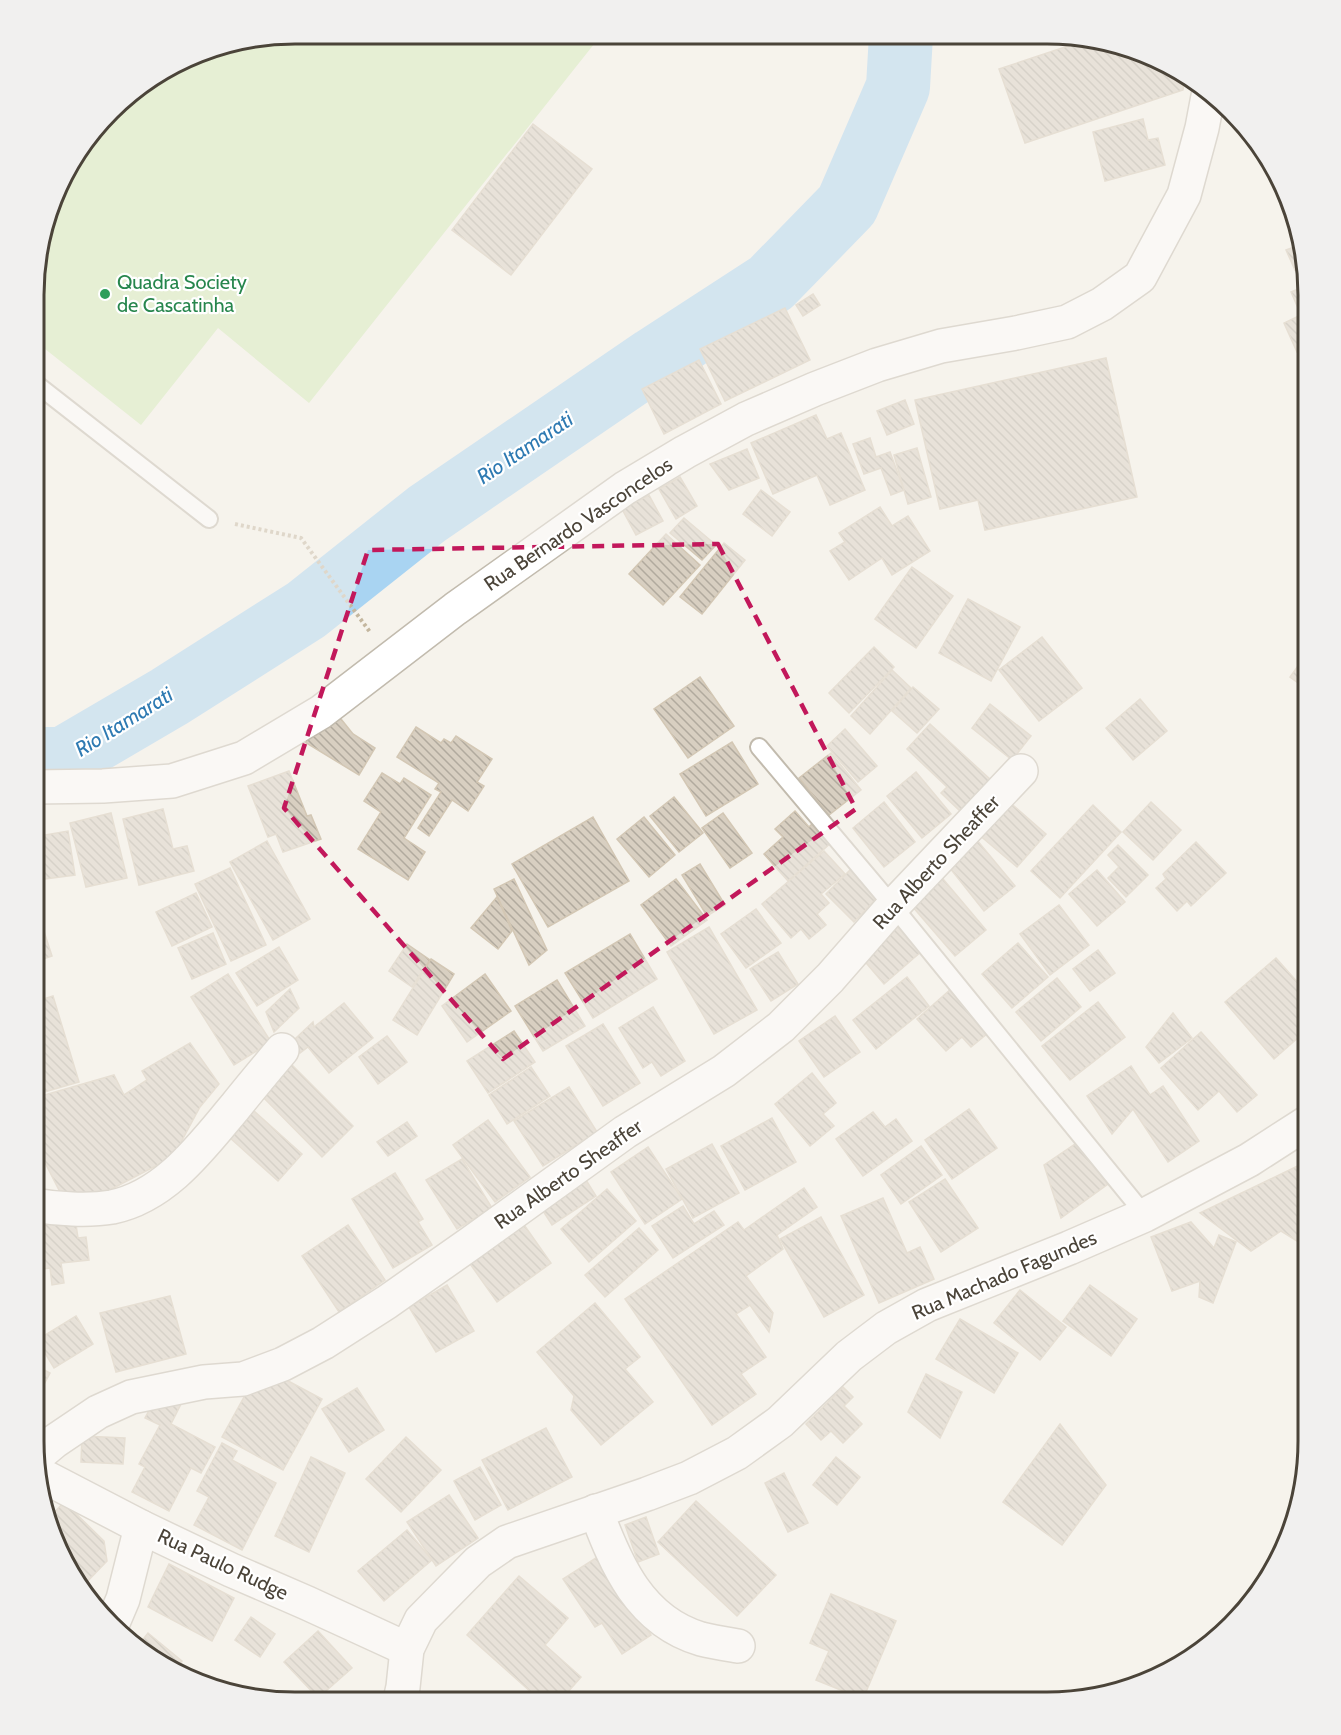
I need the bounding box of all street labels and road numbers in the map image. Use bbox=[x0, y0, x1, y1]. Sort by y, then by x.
street label: Rua Bernardo Vasconcelos bbox=[479, 452, 677, 596]
street label: Rua Alberto Sheaffer bbox=[868, 789, 1005, 934]
street label: Rua Alberto Sheaffer bbox=[489, 1114, 647, 1234]
street label: Rua Machado Fagundes bbox=[908, 1225, 1100, 1325]
street label: Rua Paulo Rudge bbox=[154, 1523, 292, 1605]

